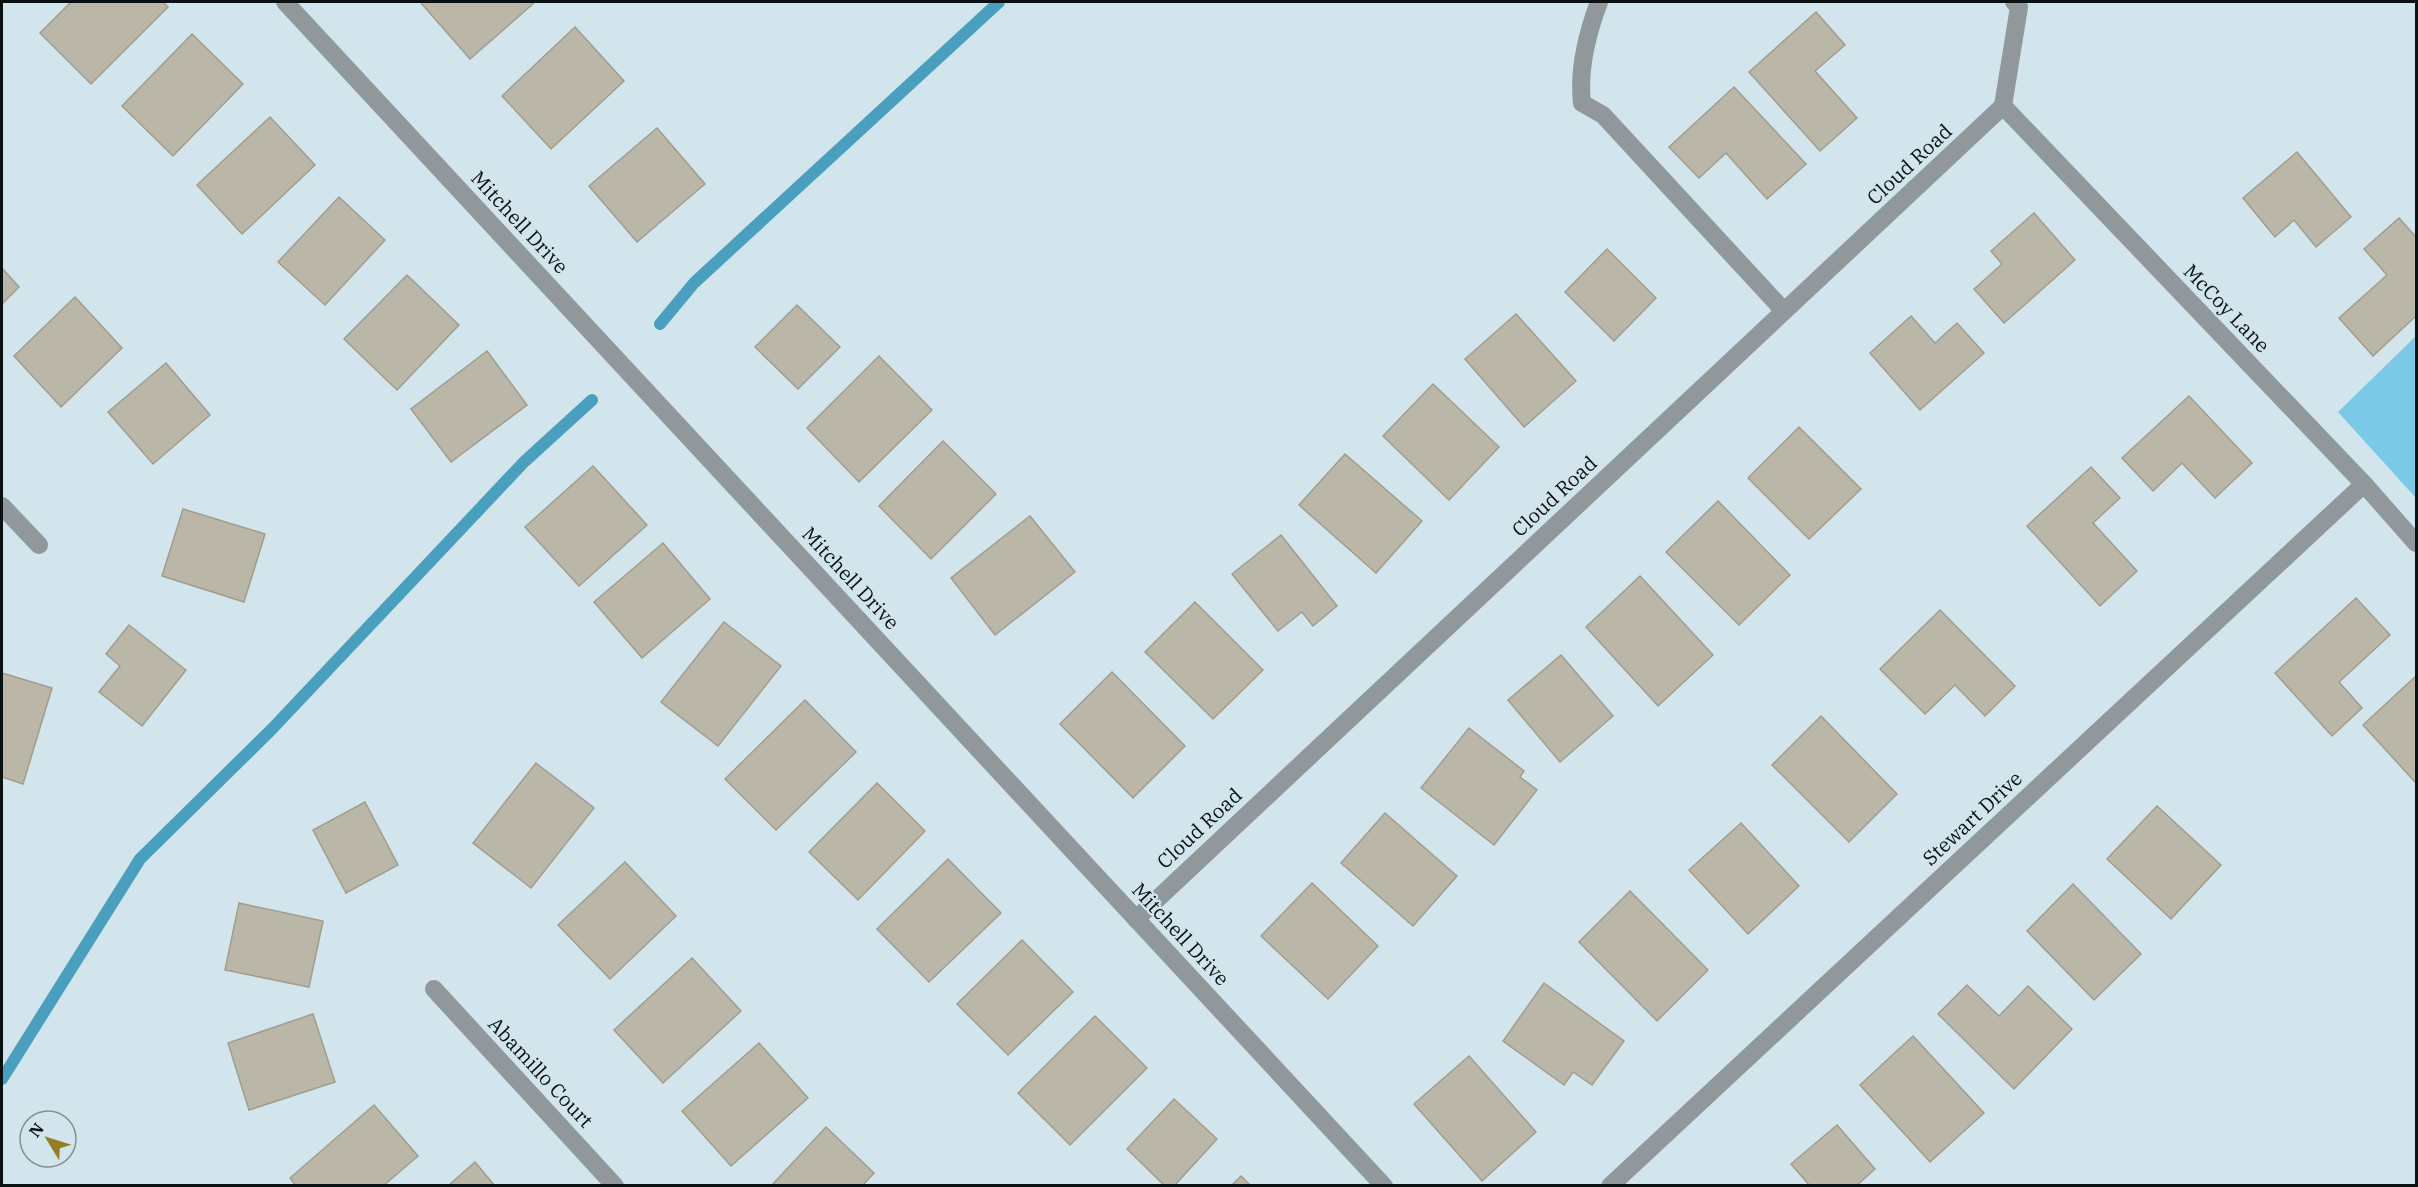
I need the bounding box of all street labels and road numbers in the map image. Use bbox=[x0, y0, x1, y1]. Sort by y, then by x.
street label: Cloud Road bbox=[1861, 118, 1957, 210]
street label: Mitchell Drive bbox=[465, 165, 575, 279]
street label: McCoy Lane bbox=[2178, 258, 2276, 358]
street label: Cloud Road bbox=[1506, 450, 1602, 542]
street label: Mitchell Drive bbox=[796, 521, 906, 635]
street label: Stewart Drive bbox=[1916, 765, 2028, 871]
street label: Cloud Road bbox=[1151, 782, 1247, 874]
street label: Mitchell Drive bbox=[1126, 877, 1236, 991]
street label: Abamillo Court bbox=[482, 1011, 600, 1133]

